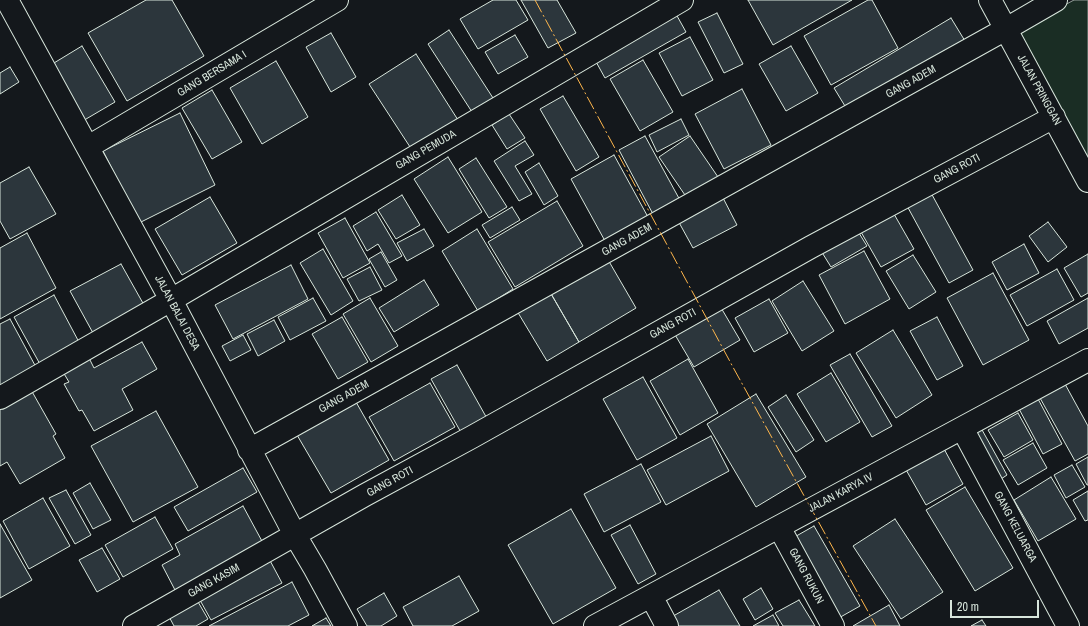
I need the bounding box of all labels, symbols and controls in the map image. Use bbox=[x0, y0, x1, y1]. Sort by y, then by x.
street label: GANG BERSAMA I bbox=[175, 48, 249, 100]
street label: JALAN PRINGGAN bbox=[1014, 52, 1064, 128]
street label: GANG ADEM bbox=[884, 63, 938, 101]
street label: GANG PEMUDA bbox=[393, 127, 459, 173]
street label: GANG ROTI bbox=[932, 151, 982, 187]
street label: GANG ADEM bbox=[600, 221, 654, 259]
street label: JALAN BALAI DESA bbox=[152, 273, 202, 353]
street label: GANG ROTI bbox=[648, 306, 698, 342]
street label: GANG ADEM bbox=[317, 378, 371, 416]
street label: GANG ROTI bbox=[365, 464, 415, 500]
street label: JALAN KARYA IV bbox=[806, 470, 876, 516]
street label: GANG KELUARGA bbox=[991, 489, 1039, 565]
street label: GANG RUKUN bbox=[786, 546, 826, 606]
street label: GANG KASIM bbox=[186, 561, 242, 601]
scale bar bbox=[952, 592, 1041, 618]
text: 20 m bbox=[957, 599, 979, 615]

